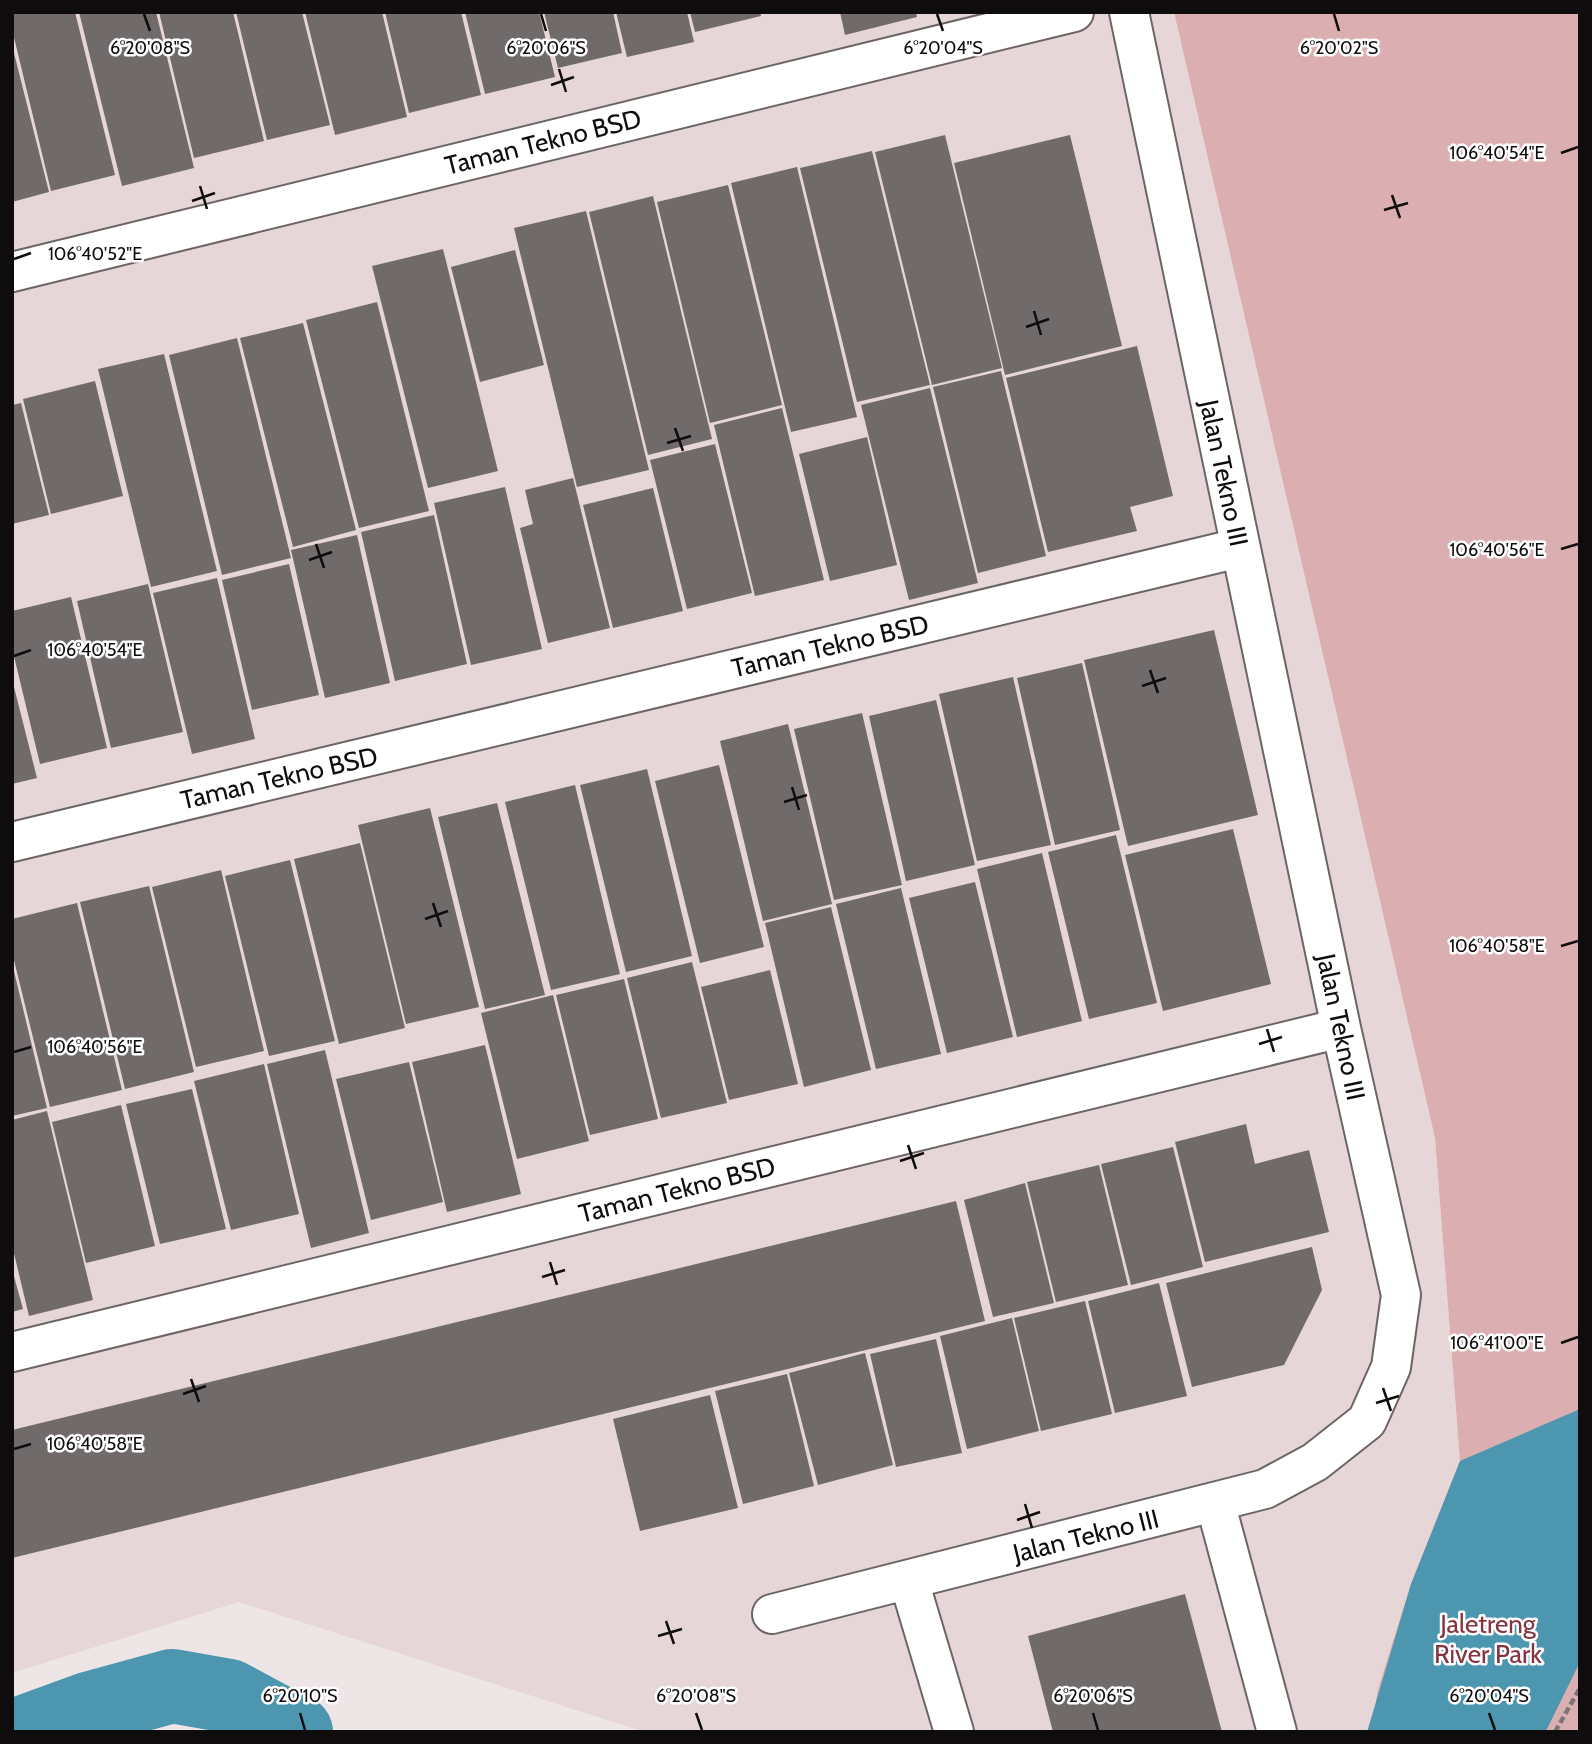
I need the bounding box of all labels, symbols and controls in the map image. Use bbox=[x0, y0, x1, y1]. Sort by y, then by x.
text: 6°20'08"S bbox=[110, 37, 190, 59]
text: 6°20'06"S bbox=[506, 37, 586, 59]
text: 6°20'04"S bbox=[903, 37, 983, 59]
text: 6°20'02"S bbox=[1300, 37, 1378, 59]
street label: Taman Tekno BSD bbox=[441, 102, 645, 182]
text: 106°40'54"E bbox=[1450, 142, 1545, 164]
text: 106°40'52"E bbox=[48, 243, 142, 265]
street label: Jalan Tekno III bbox=[1193, 396, 1255, 549]
text: 106°40'56"E bbox=[1449, 539, 1545, 561]
street label: Taman Tekno BSD bbox=[728, 608, 932, 684]
text: 106°40'54"E bbox=[48, 639, 143, 661]
street label: Taman Tekno BSD bbox=[177, 740, 381, 816]
text: 106°40'58"E bbox=[1449, 935, 1545, 957]
street label: Jalan Tekno III bbox=[1310, 950, 1372, 1103]
text: 106°40'56"E bbox=[47, 1036, 143, 1058]
street label: Taman Tekno BSD bbox=[575, 1150, 779, 1230]
text: 106°41'00"E bbox=[1450, 1332, 1544, 1354]
text: 106°40'58"E bbox=[47, 1433, 143, 1455]
street label: Jalan Tekno III bbox=[1009, 1502, 1162, 1570]
park label: Jaletreng River Park bbox=[1434, 1608, 1542, 1670]
text: 6°20'10"S bbox=[262, 1685, 338, 1707]
text: 6°20'08"S bbox=[656, 1685, 736, 1707]
text: 6°20'06"S bbox=[1053, 1685, 1133, 1707]
text: 6°20'04"S bbox=[1449, 1685, 1529, 1707]

